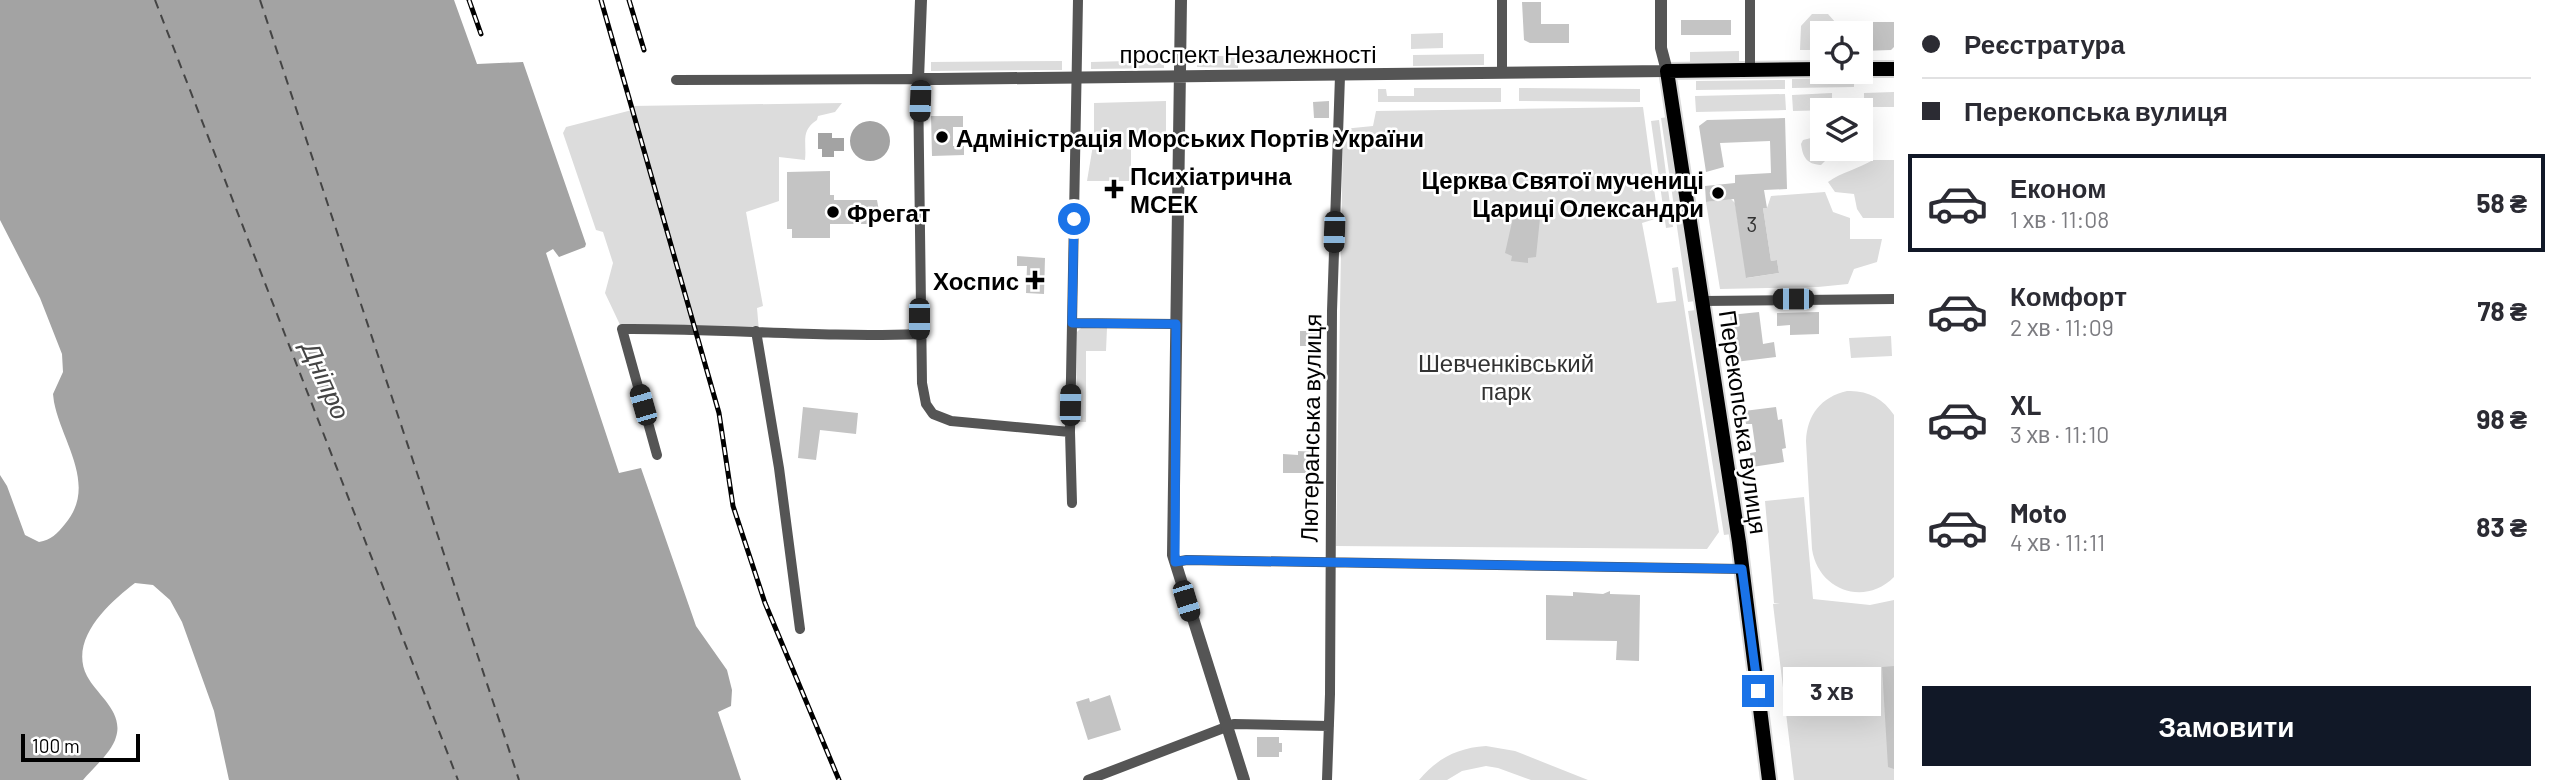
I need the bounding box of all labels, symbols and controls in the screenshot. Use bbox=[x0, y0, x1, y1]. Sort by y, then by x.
map controls bbox=[1810, 21, 1873, 161]
button: locate bbox=[1810, 21, 1873, 84]
text: Реєстратура bbox=[1964, 28, 2125, 59]
street label: проспект Незалежності bbox=[1119, 39, 1377, 68]
car bbox=[909, 80, 932, 122]
text: Перекопська вулиця bbox=[1964, 95, 2228, 126]
button: layers bbox=[1810, 98, 1873, 161]
place label: Адміністрація Морських Портів України bbox=[956, 123, 1424, 152]
marker: Адміністрація Морських Портів України bbox=[934, 129, 950, 145]
place label: Психіатрична МСЕК bbox=[1130, 161, 1292, 218]
place label: Церква Святої мучениці Цариці Олександри bbox=[1421, 165, 1704, 222]
icon: car bbox=[1926, 172, 1989, 235]
text: Економ bbox=[2010, 172, 2106, 203]
marker: Психіатрична МСЕК bbox=[1104, 179, 1124, 199]
marker: Церква Святої мучениці Цариці Олександри bbox=[1710, 185, 1726, 201]
text: 58 ₴ bbox=[2476, 187, 2527, 218]
place label: Фрегат bbox=[847, 198, 931, 227]
route start bbox=[1058, 203, 1090, 235]
marker: Фрегат bbox=[825, 204, 841, 220]
text: 1 хв · 11:08 bbox=[2010, 205, 2109, 233]
car bbox=[1323, 211, 1346, 253]
house number: 3 bbox=[1747, 211, 1757, 236]
place label: Хоспис bbox=[933, 266, 1019, 295]
marker: Хоспис bbox=[1025, 270, 1045, 290]
icon: car bbox=[1926, 280, 1989, 343]
text: Комфорт bbox=[2010, 280, 2127, 311]
car bbox=[1773, 289, 1815, 310]
text: 78 ₴ bbox=[2477, 295, 2527, 326]
car bbox=[909, 298, 930, 340]
street label: Перекопська вулиця bbox=[1714, 308, 1774, 536]
street label: Лютеранська вулиця bbox=[1294, 313, 1326, 543]
text: 2 хв · 11:09 bbox=[2010, 313, 2114, 341]
water label: Дніпро bbox=[295, 334, 358, 424]
park label: Шевченківський парк bbox=[1418, 348, 1594, 405]
car bbox=[628, 382, 659, 428]
car bbox=[1060, 384, 1081, 426]
icon: car bbox=[1926, 388, 1989, 451]
text: XL bbox=[2010, 389, 2041, 420]
text: 98 ₴ bbox=[2477, 403, 2527, 434]
text: 3 хв · 11:10 bbox=[2010, 420, 2109, 448]
icon: car bbox=[1926, 496, 1989, 559]
text: Moto bbox=[2010, 497, 2067, 528]
text: 83 ₴ bbox=[2476, 511, 2527, 542]
text: 4 хв · 11:11 bbox=[2010, 528, 2105, 556]
car bbox=[1170, 578, 1203, 624]
callout: 3 хв bbox=[1782, 666, 1880, 716]
route end bbox=[1742, 675, 1774, 707]
text: 3 хв bbox=[1810, 677, 1854, 705]
button: Замовити bbox=[1922, 686, 2531, 766]
scale bar bbox=[21, 731, 140, 763]
text: 100 m bbox=[32, 734, 80, 757]

